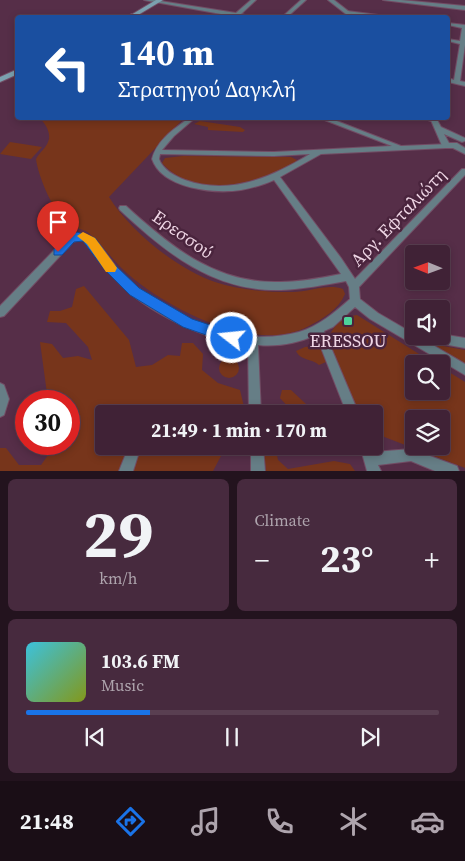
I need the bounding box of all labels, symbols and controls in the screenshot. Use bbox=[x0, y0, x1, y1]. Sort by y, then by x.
text: 140 m bbox=[118, 29, 214, 77]
icon: left bbox=[35, 35, 100, 100]
text: Στρατηγού Δαγκλή bbox=[118, 74, 296, 104]
street label: Αργ. Εφταλιώτη bbox=[345, 162, 451, 272]
pin bbox=[37, 201, 79, 252]
street label: Ερεσσού bbox=[148, 204, 218, 264]
icon: arrive bbox=[44, 208, 72, 236]
north arrow bbox=[405, 245, 450, 290]
map controls bbox=[405, 245, 450, 455]
button: sound bbox=[405, 300, 450, 345]
position arrow bbox=[205, 311, 257, 363]
marker: ERESSOU bbox=[342, 315, 354, 327]
place label: ERESSOU bbox=[309, 328, 387, 353]
button: search bbox=[405, 355, 450, 400]
speed limit sign: 30 bbox=[15, 390, 80, 455]
button: layers bbox=[405, 410, 450, 455]
text: 21:49 · 1 min · 170 m bbox=[151, 417, 327, 443]
text: 29 bbox=[83, 490, 153, 579]
text: Climate bbox=[255, 509, 310, 531]
text: 23° bbox=[320, 533, 374, 585]
text: − bbox=[255, 541, 269, 579]
text: + bbox=[424, 541, 439, 579]
text: km/h bbox=[99, 567, 137, 589]
text: 103.6 FM bbox=[101, 648, 180, 674]
text: Music bbox=[101, 674, 144, 696]
icon: previous bbox=[81, 723, 109, 751]
icon: pause bbox=[218, 723, 246, 751]
icon: next bbox=[356, 723, 384, 751]
icon: directions bbox=[113, 804, 148, 839]
icon: music bbox=[188, 804, 223, 839]
icon: phone bbox=[262, 804, 297, 839]
icon: climate bbox=[336, 804, 371, 839]
icon: car bbox=[410, 804, 445, 839]
text: 21:48 bbox=[20, 806, 74, 836]

